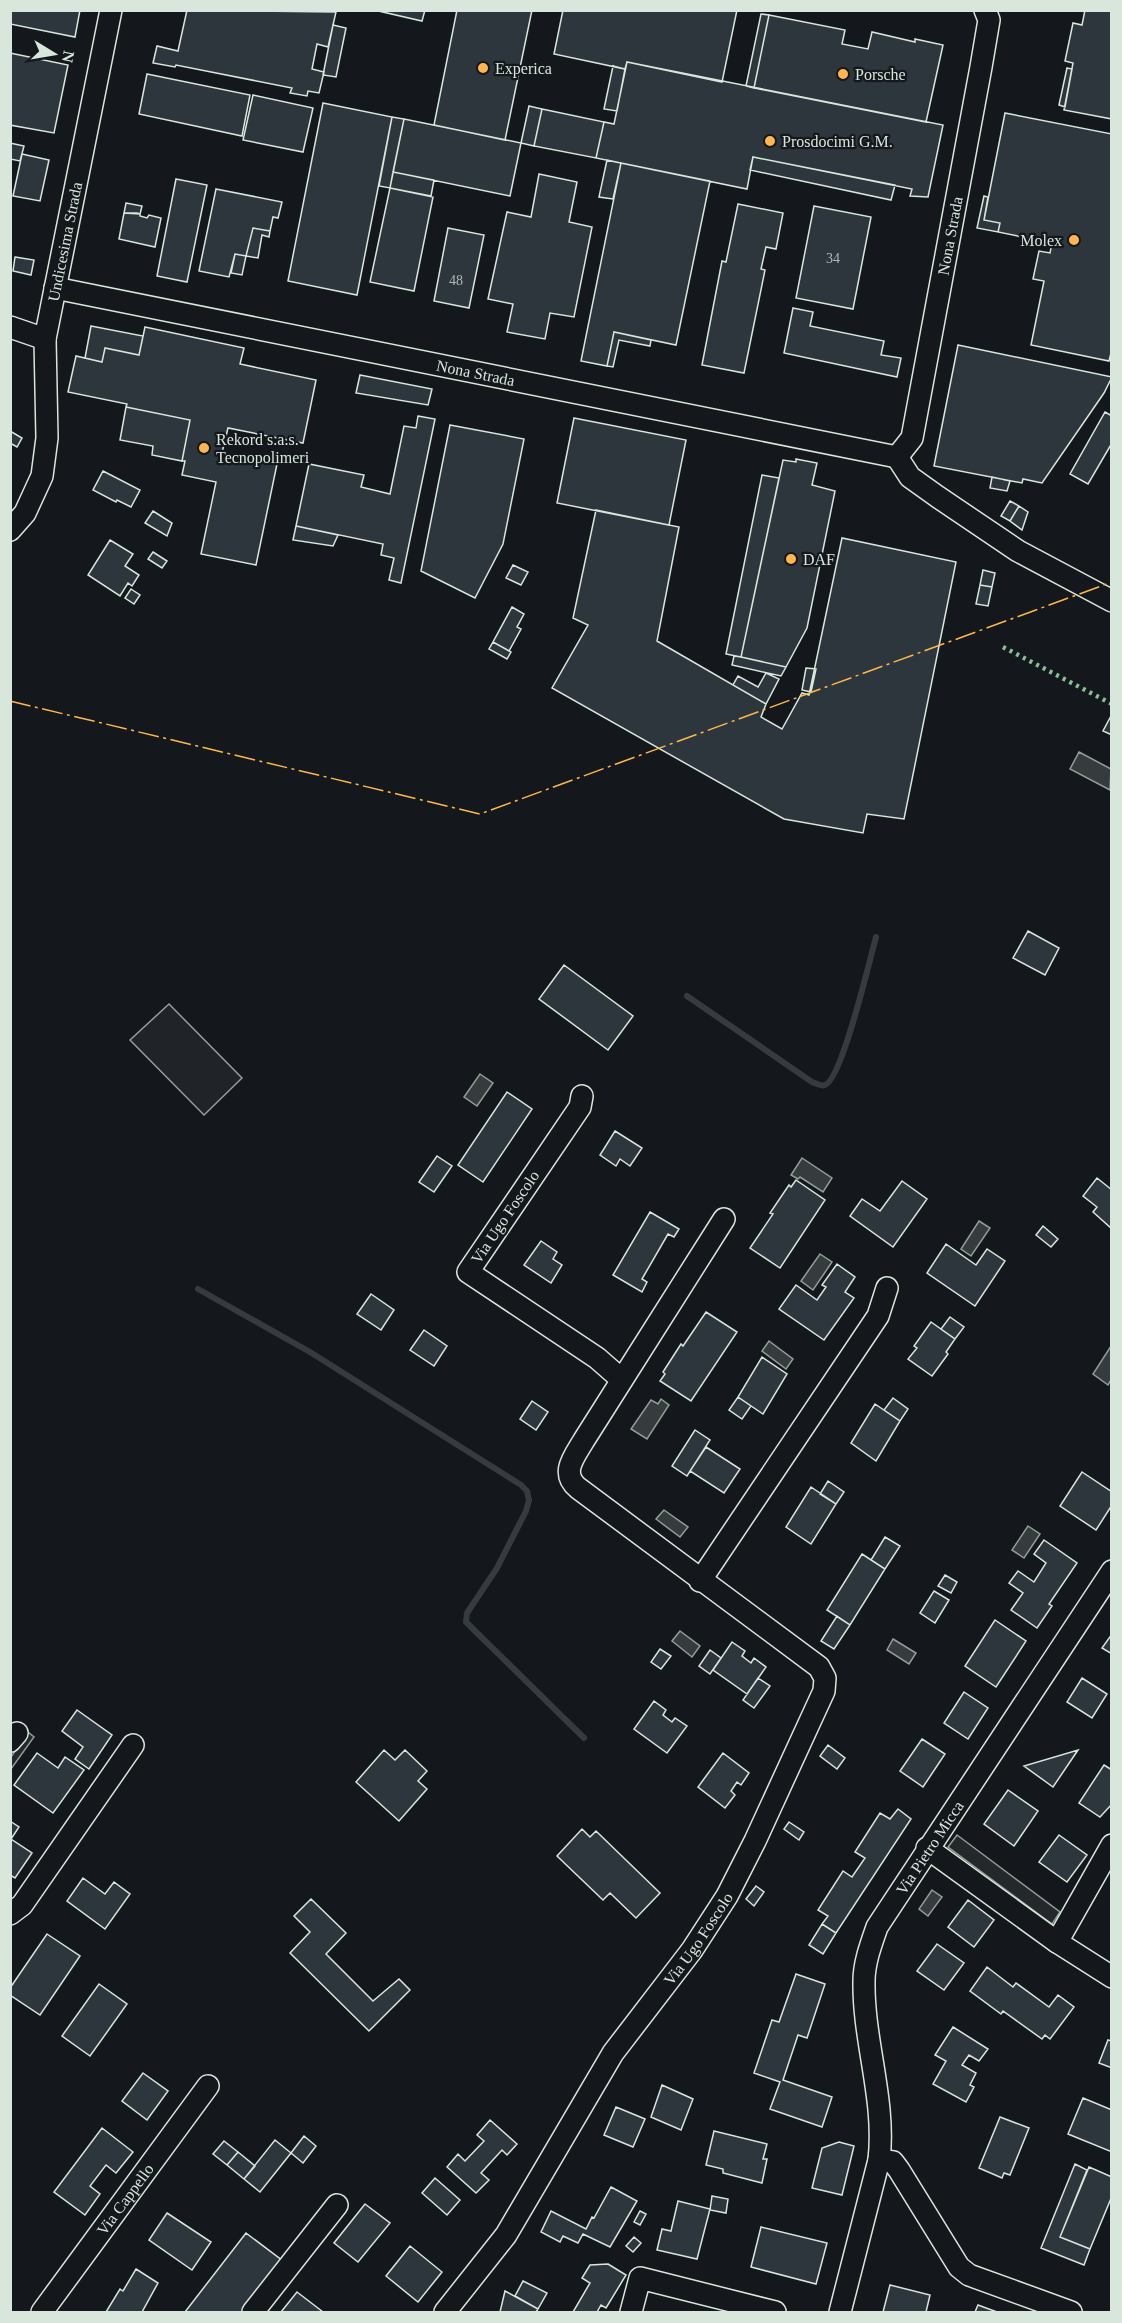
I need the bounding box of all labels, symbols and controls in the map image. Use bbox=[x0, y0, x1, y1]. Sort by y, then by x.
north arrow bbox=[24, 24, 84, 84]
text: N bbox=[59, 49, 78, 64]
place label: Experica bbox=[495, 60, 552, 78]
marker: Experica bbox=[476, 61, 490, 75]
place label: Porsche bbox=[855, 66, 906, 83]
marker: Porsche bbox=[836, 67, 850, 81]
place label: Prosdocimi G.M. bbox=[782, 133, 893, 150]
marker: Prosdocimi G.M. bbox=[763, 134, 777, 148]
street label: Undicesima Strada bbox=[44, 180, 85, 303]
street label: Nona Strada bbox=[934, 195, 965, 276]
place label: Molex bbox=[1020, 232, 1062, 249]
marker: Molex bbox=[1067, 233, 1081, 247]
house number: 34 bbox=[826, 251, 840, 266]
house number: 48 bbox=[449, 273, 463, 288]
street label: Nona Strada bbox=[435, 356, 516, 389]
place label: Rekord s.a.s. Tecnopolimeri bbox=[216, 431, 310, 467]
marker: Rekord s.a.s. Tecnopolimeri bbox=[197, 441, 211, 455]
place label: DAF bbox=[803, 551, 835, 568]
marker: DAF bbox=[784, 552, 798, 566]
street label: Via Ugo Foscolo bbox=[468, 1167, 543, 1267]
street label: Via Pietro Micca bbox=[892, 1798, 966, 1897]
street label: Via Ugo Foscolo bbox=[660, 1889, 736, 1988]
street label: Via Cappello bbox=[93, 2160, 157, 2238]

